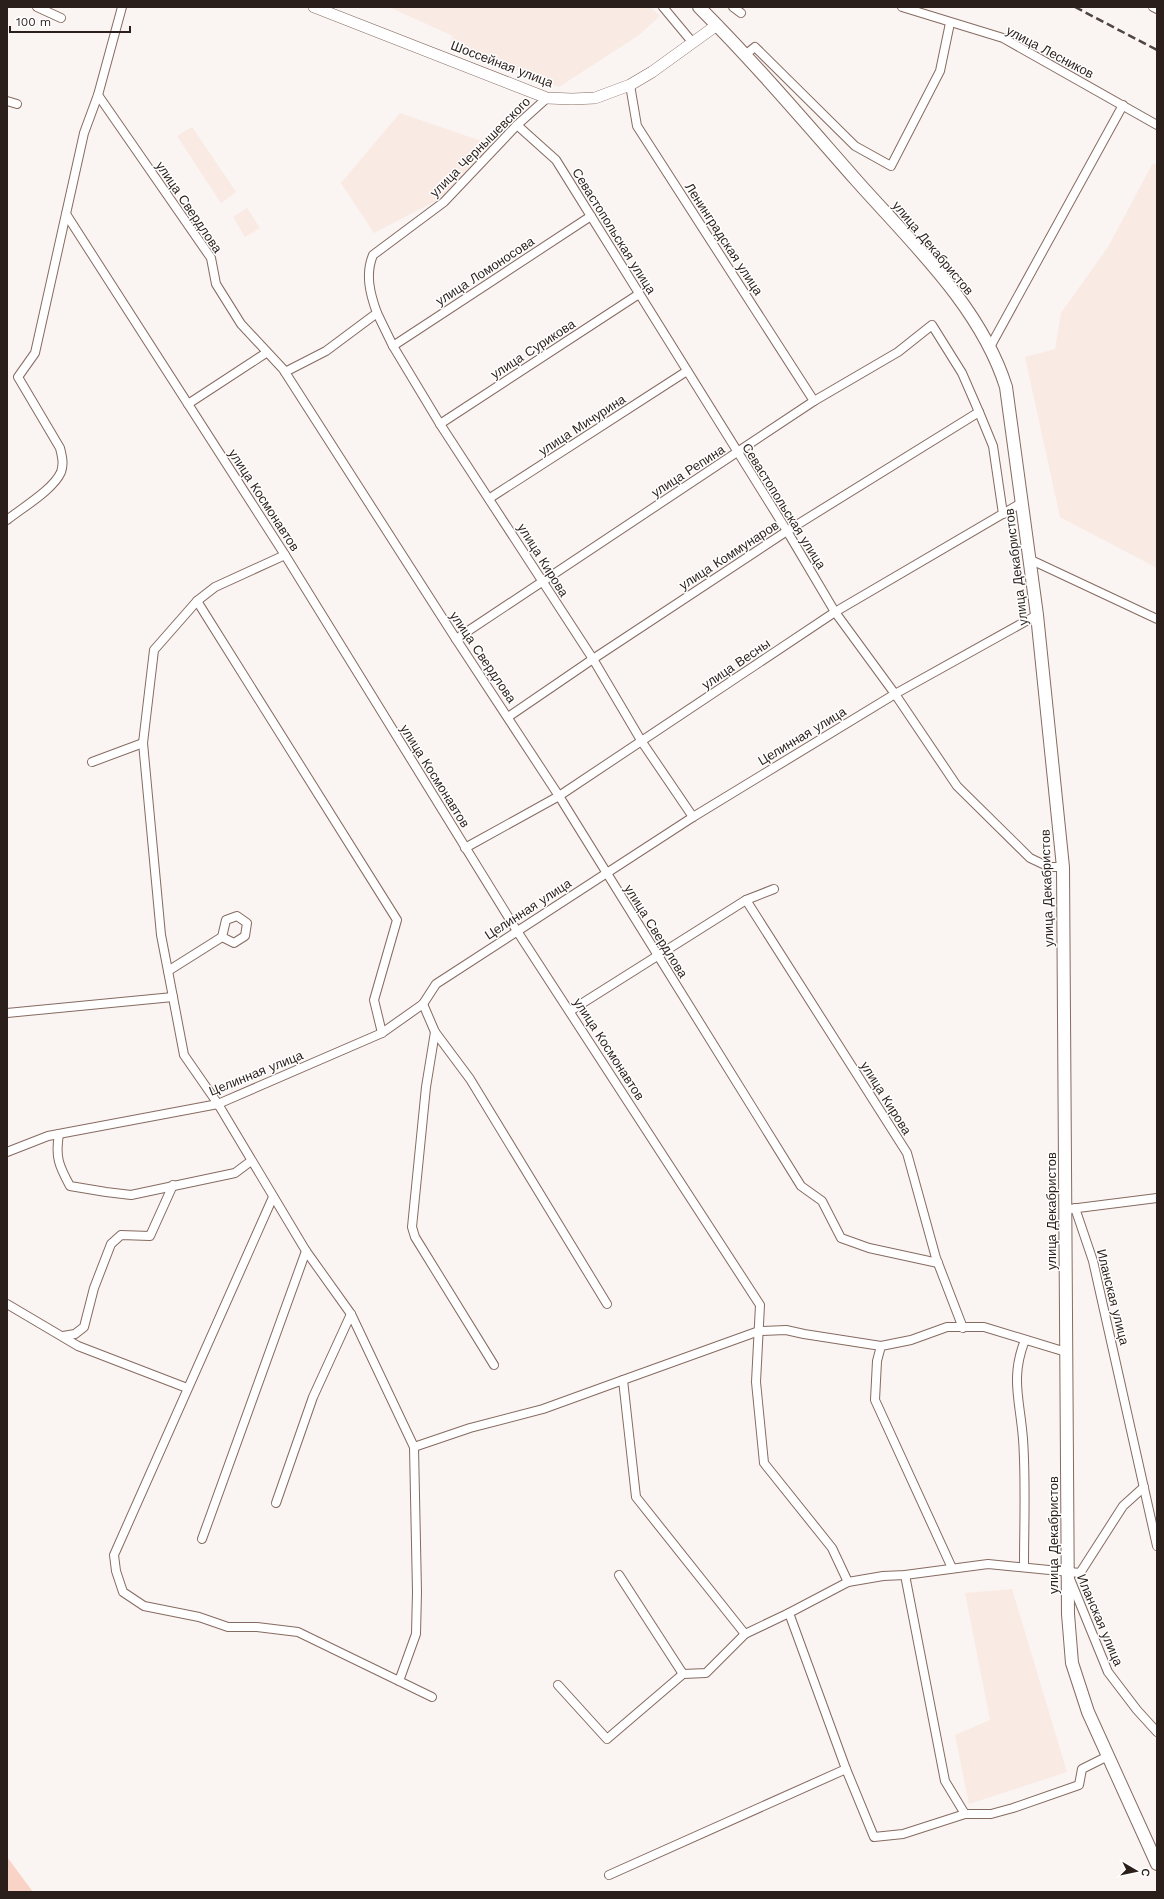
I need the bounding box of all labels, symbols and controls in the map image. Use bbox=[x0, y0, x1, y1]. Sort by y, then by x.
scale bar bbox=[10, 8, 130, 34]
text: 100 m bbox=[16, 15, 51, 29]
street label: улица Лесников bbox=[1004, 23, 1096, 81]
street label: Шоссейная улица bbox=[449, 38, 556, 91]
street label: улица Чернышевского bbox=[427, 94, 533, 200]
street label: улица Свердлова bbox=[153, 158, 226, 256]
street label: Севастопольская улица bbox=[569, 165, 659, 297]
street label: Ленинградская улица bbox=[682, 180, 766, 299]
street label: улица Декабристов bbox=[889, 198, 977, 298]
street label: улица Ломоносова bbox=[433, 233, 538, 308]
street label: улица Сурикова bbox=[488, 316, 579, 382]
street label: улица Мичурина bbox=[536, 391, 629, 459]
street label: Севастопольская улица bbox=[739, 440, 829, 572]
street label: улица Репина bbox=[649, 441, 728, 500]
street label: улица Космонавтов bbox=[225, 446, 303, 554]
street label: улица Декабристов bbox=[1001, 508, 1031, 626]
street label: улица Коммунаров bbox=[677, 517, 781, 593]
street label: улица Кирова bbox=[515, 521, 572, 600]
street label: улица Свердлова bbox=[447, 608, 520, 706]
street label: улица Весны bbox=[699, 636, 773, 692]
street label: Целинная улица bbox=[755, 703, 849, 768]
street label: улица Космонавтов bbox=[397, 722, 473, 830]
street label: улица Декабристов bbox=[1037, 829, 1057, 947]
street label: Целинная улица bbox=[482, 875, 575, 943]
street label: улица Свердлова bbox=[621, 882, 691, 981]
street label: улица Космонавтов bbox=[570, 995, 648, 1103]
street label: Целинная улица bbox=[207, 1047, 306, 1099]
street label: улица Кирова bbox=[858, 1059, 915, 1138]
street label: улица Декабристов bbox=[1044, 1152, 1059, 1270]
street label: Иланская улица bbox=[1094, 1248, 1132, 1347]
street label: улица Декабристов bbox=[1046, 1476, 1061, 1594]
street label: Иланская улица bbox=[1074, 1572, 1126, 1669]
north arrow bbox=[1116, 1851, 1156, 1891]
text: С bbox=[1138, 1868, 1152, 1877]

